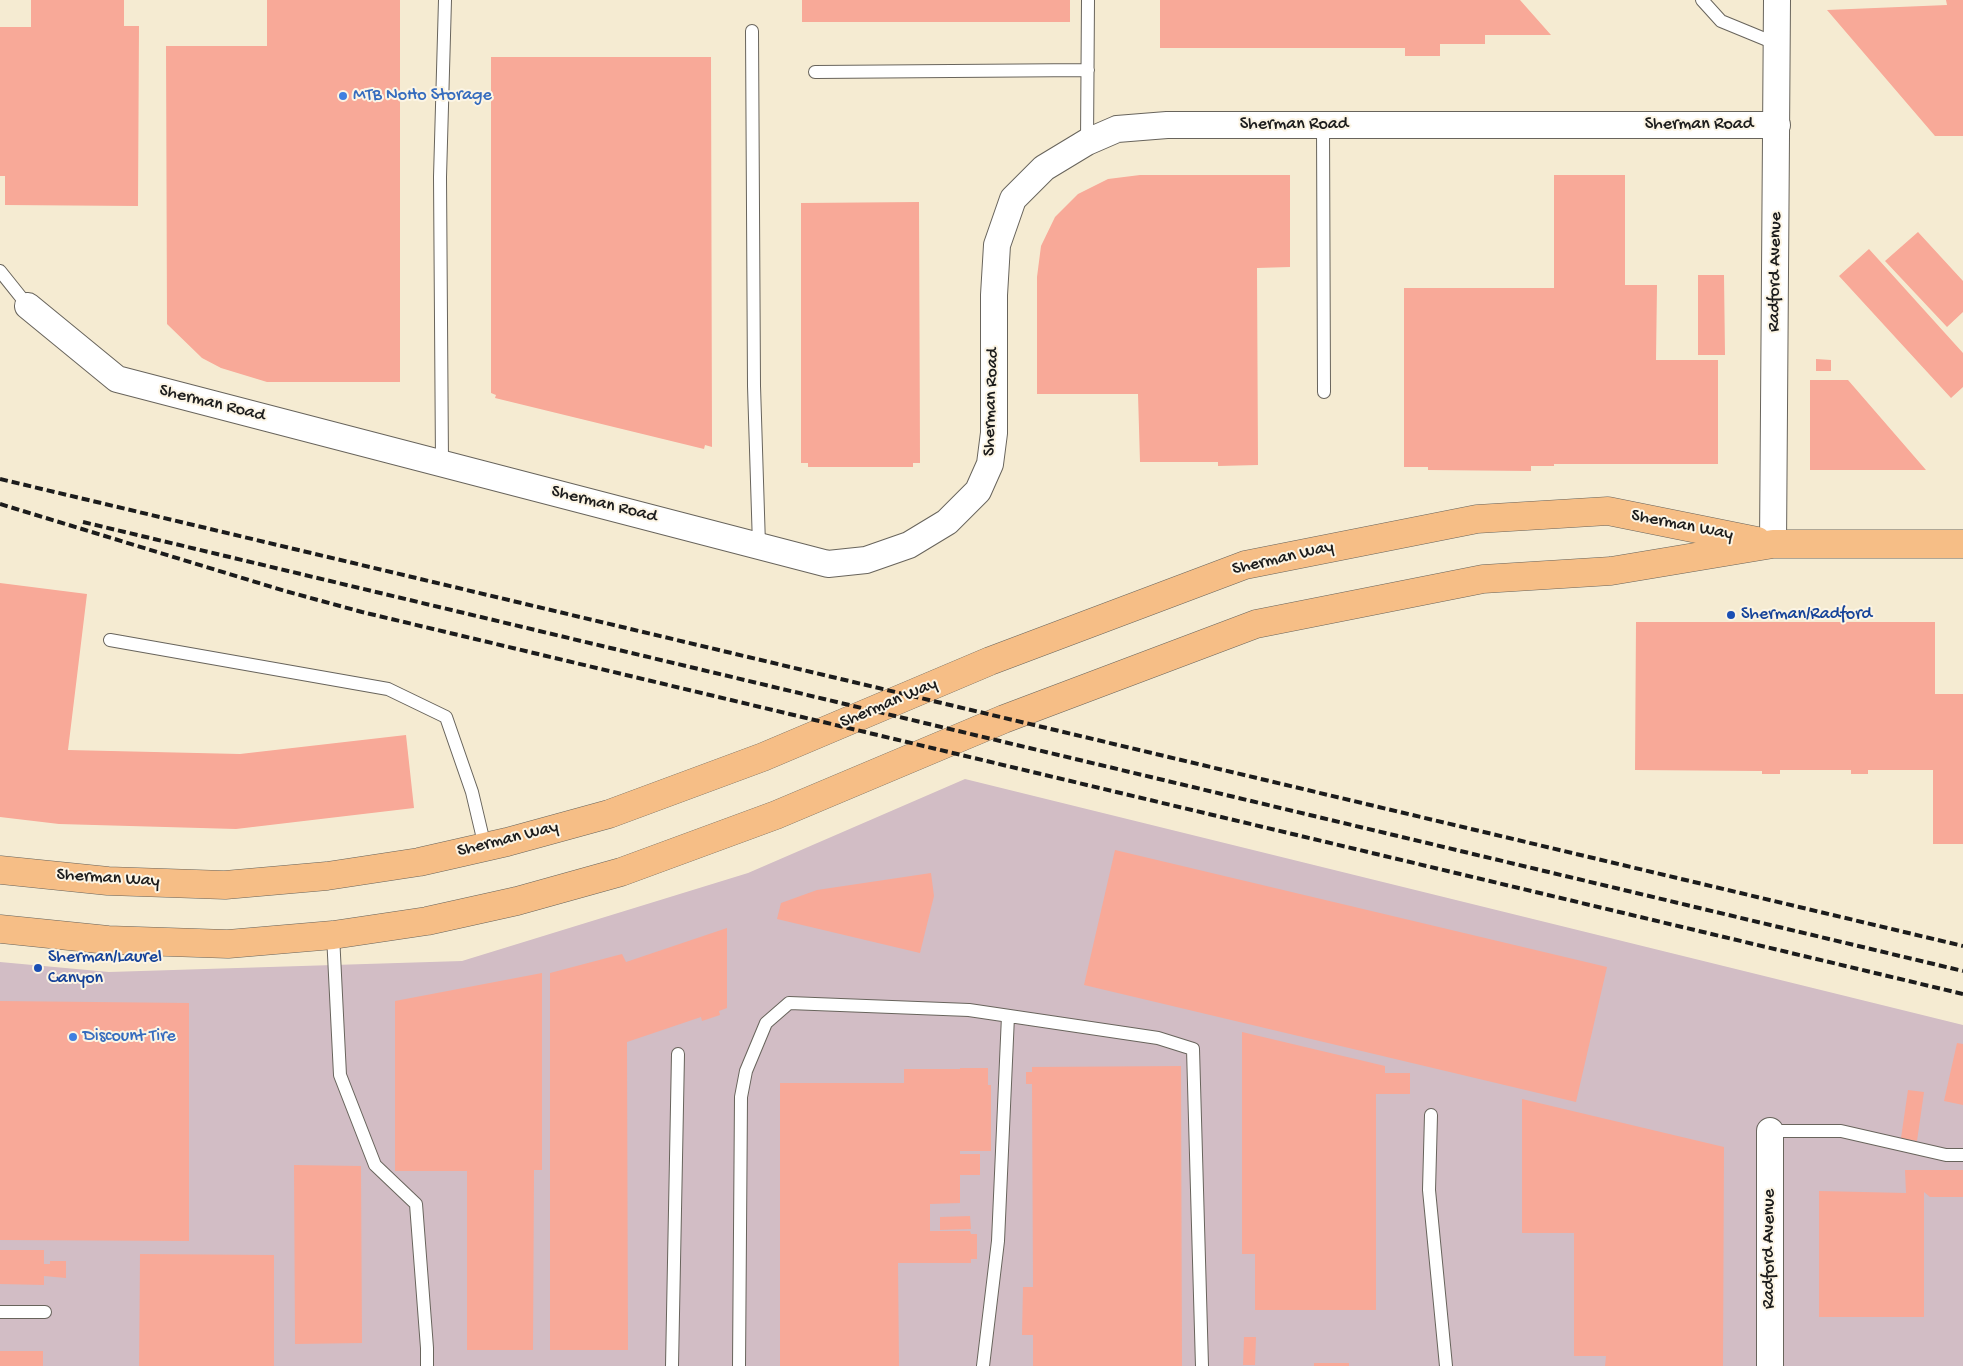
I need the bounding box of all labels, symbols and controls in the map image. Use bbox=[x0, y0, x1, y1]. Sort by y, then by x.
place label: MTB NoHo Storage bbox=[353, 85, 492, 107]
marker: MTB NoHo Storage bbox=[337, 90, 349, 102]
street label: Sherman Road bbox=[1240, 114, 1348, 136]
street label: Sherman Road bbox=[1645, 114, 1753, 136]
street label: Radford Avenue bbox=[1764, 212, 1788, 332]
street label: Sherman Road bbox=[979, 347, 1005, 457]
street label: Sherman Road bbox=[157, 380, 267, 428]
street label: Sherman Road bbox=[549, 481, 659, 529]
street label: Sherman Way bbox=[1629, 506, 1735, 546]
street label: Sherman Way bbox=[1230, 537, 1336, 581]
place label: Sherman/Radford bbox=[1741, 604, 1872, 626]
marker: Sherman/Radford bbox=[1725, 609, 1737, 621]
street label: Sherman Way bbox=[837, 674, 941, 734]
street label: Sherman Way bbox=[455, 817, 561, 863]
street label: Sherman Way bbox=[56, 865, 160, 893]
place label: Sherman/Laurel Canyon bbox=[48, 947, 162, 990]
marker: Sherman/Laurel Canyon bbox=[32, 962, 44, 974]
place label: Discount Tire bbox=[83, 1026, 176, 1048]
marker: Discount Tire bbox=[67, 1031, 79, 1043]
street label: Radford Avenue bbox=[1759, 1189, 1781, 1309]

